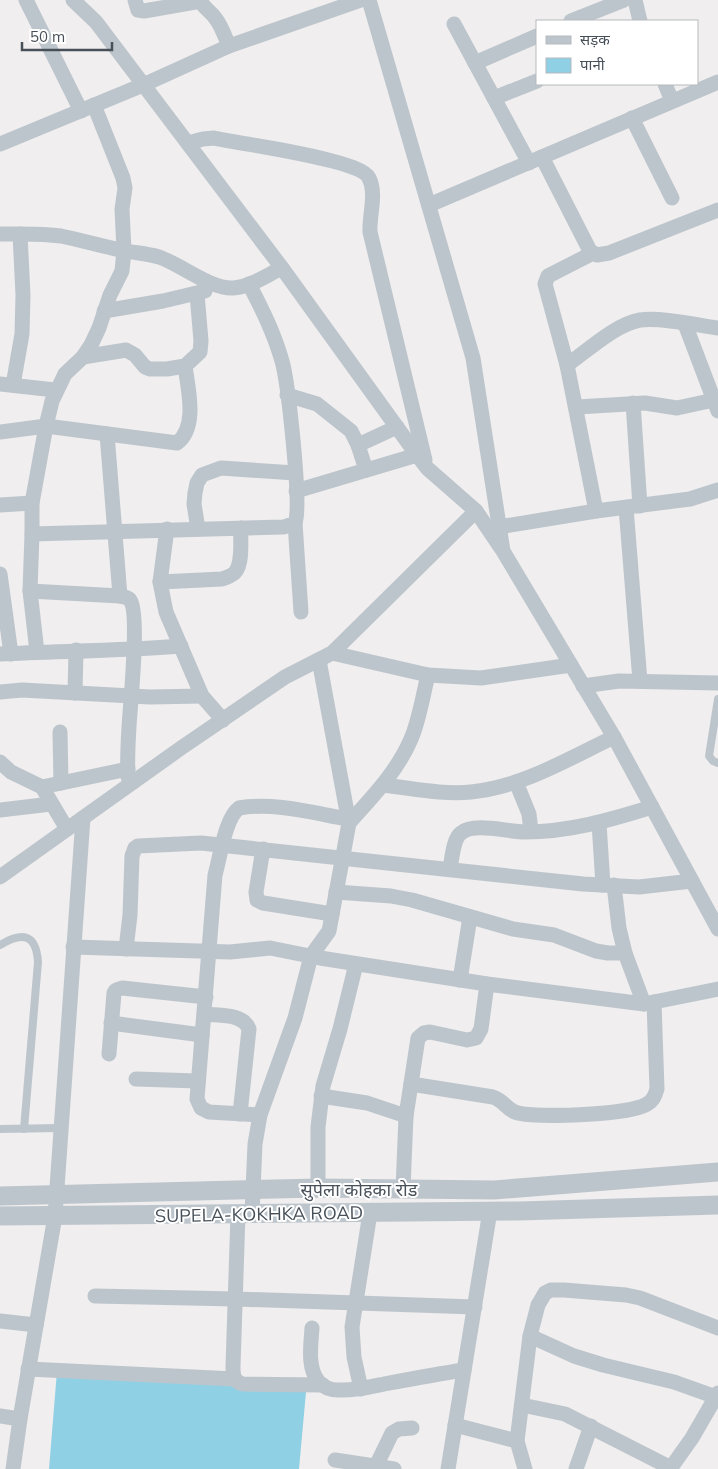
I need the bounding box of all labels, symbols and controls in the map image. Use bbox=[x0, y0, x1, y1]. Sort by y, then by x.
scale bar bbox=[22, 20, 112, 52]
legend bbox=[536, 20, 698, 85]
text: 50 m bbox=[30, 27, 65, 46]
text: सड़क bbox=[580, 30, 610, 49]
text: पानी bbox=[580, 55, 606, 74]
street label: सुपेला कोहका रोड bbox=[301, 1178, 418, 1202]
street label: SUPELA-KOKHKA ROAD bbox=[155, 1201, 363, 1227]

